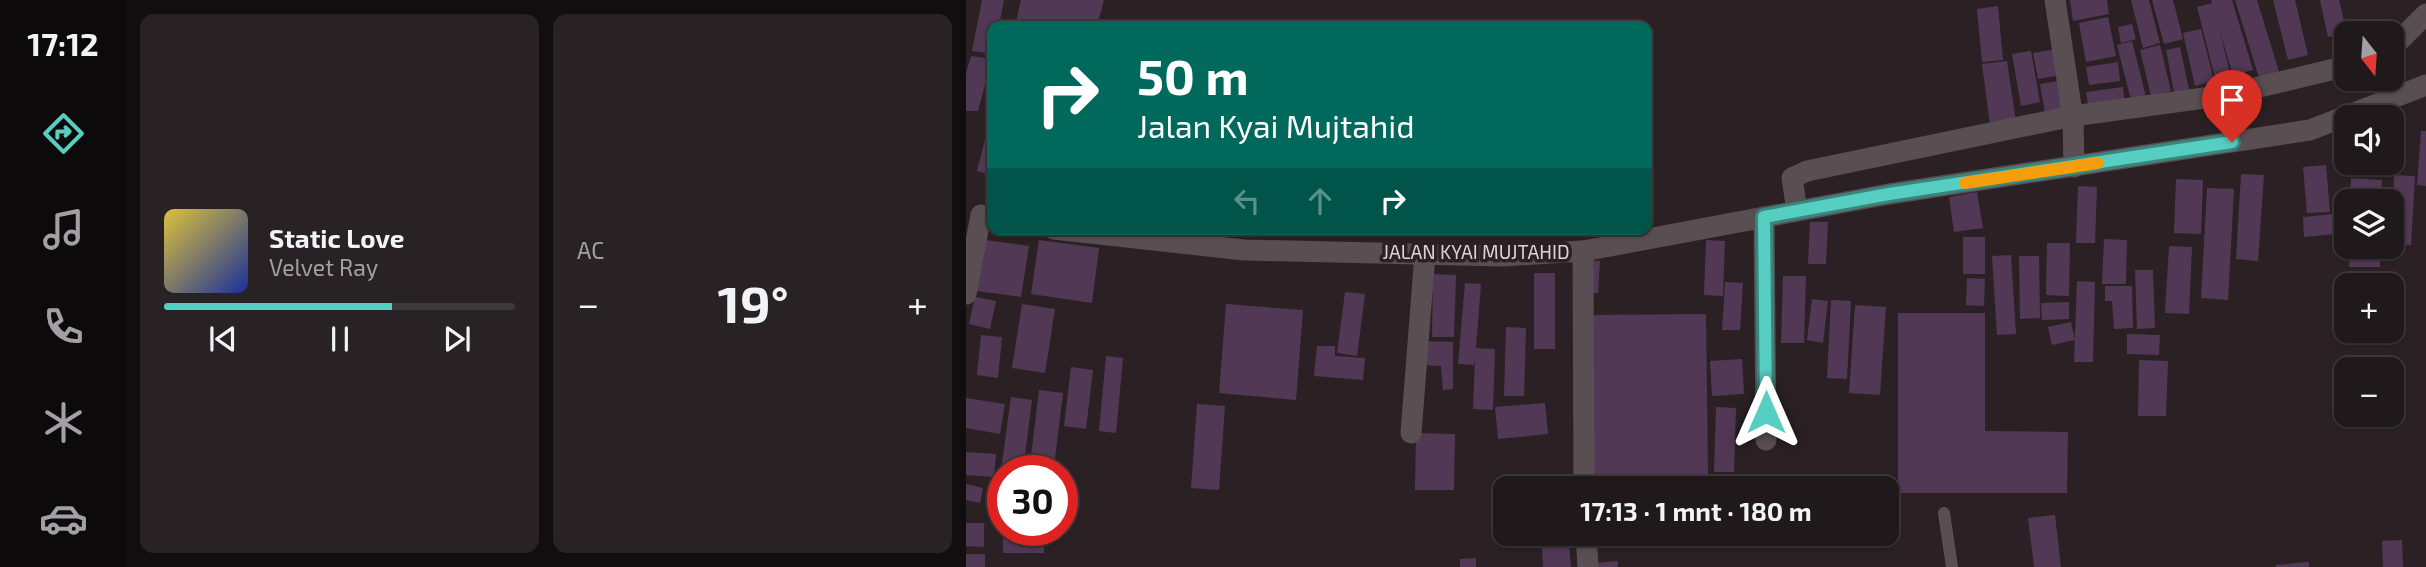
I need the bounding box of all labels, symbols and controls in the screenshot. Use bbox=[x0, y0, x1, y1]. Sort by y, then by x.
north arrow bbox=[2334, 21, 2404, 91]
map controls bbox=[2334, 21, 2404, 427]
text: 17:12 bbox=[27, 24, 99, 62]
text: 50 m bbox=[1137, 46, 1249, 105]
icon: right bbox=[1022, 49, 1113, 140]
pin bbox=[2202, 70, 2262, 142]
icon: arrive bbox=[2213, 81, 2251, 119]
button: sound bbox=[2334, 105, 2404, 175]
text: Jalan Kyai Mujtahid bbox=[1137, 106, 1415, 144]
icon: directions bbox=[39, 109, 88, 158]
icon: left bbox=[1228, 182, 1266, 220]
icon: ahead bbox=[1301, 182, 1339, 220]
icon: right bbox=[1374, 182, 1412, 220]
button: layers bbox=[2334, 189, 2404, 259]
icon: music bbox=[39, 205, 88, 254]
text: Static Love bbox=[269, 222, 405, 253]
text: AC bbox=[577, 236, 604, 264]
street label: JALAN KYAI MUJTAHID bbox=[1383, 240, 1570, 263]
text: Velvet Ray bbox=[269, 253, 378, 281]
text: 19° bbox=[718, 271, 789, 333]
button: + bbox=[2334, 273, 2404, 343]
text: − bbox=[577, 280, 599, 326]
text: + bbox=[907, 280, 928, 326]
icon: phone bbox=[39, 302, 88, 351]
icon: previous bbox=[204, 320, 242, 358]
icon: pause bbox=[321, 320, 359, 358]
icon: next bbox=[438, 320, 476, 358]
button: − bbox=[2334, 357, 2404, 427]
position arrow bbox=[1729, 375, 1803, 449]
icon: climate bbox=[39, 398, 88, 447]
speed limit sign: 30 bbox=[987, 455, 1078, 546]
icon: car bbox=[39, 494, 88, 543]
text: 17:13 · 1 mnt · 180 m bbox=[1580, 495, 1812, 526]

